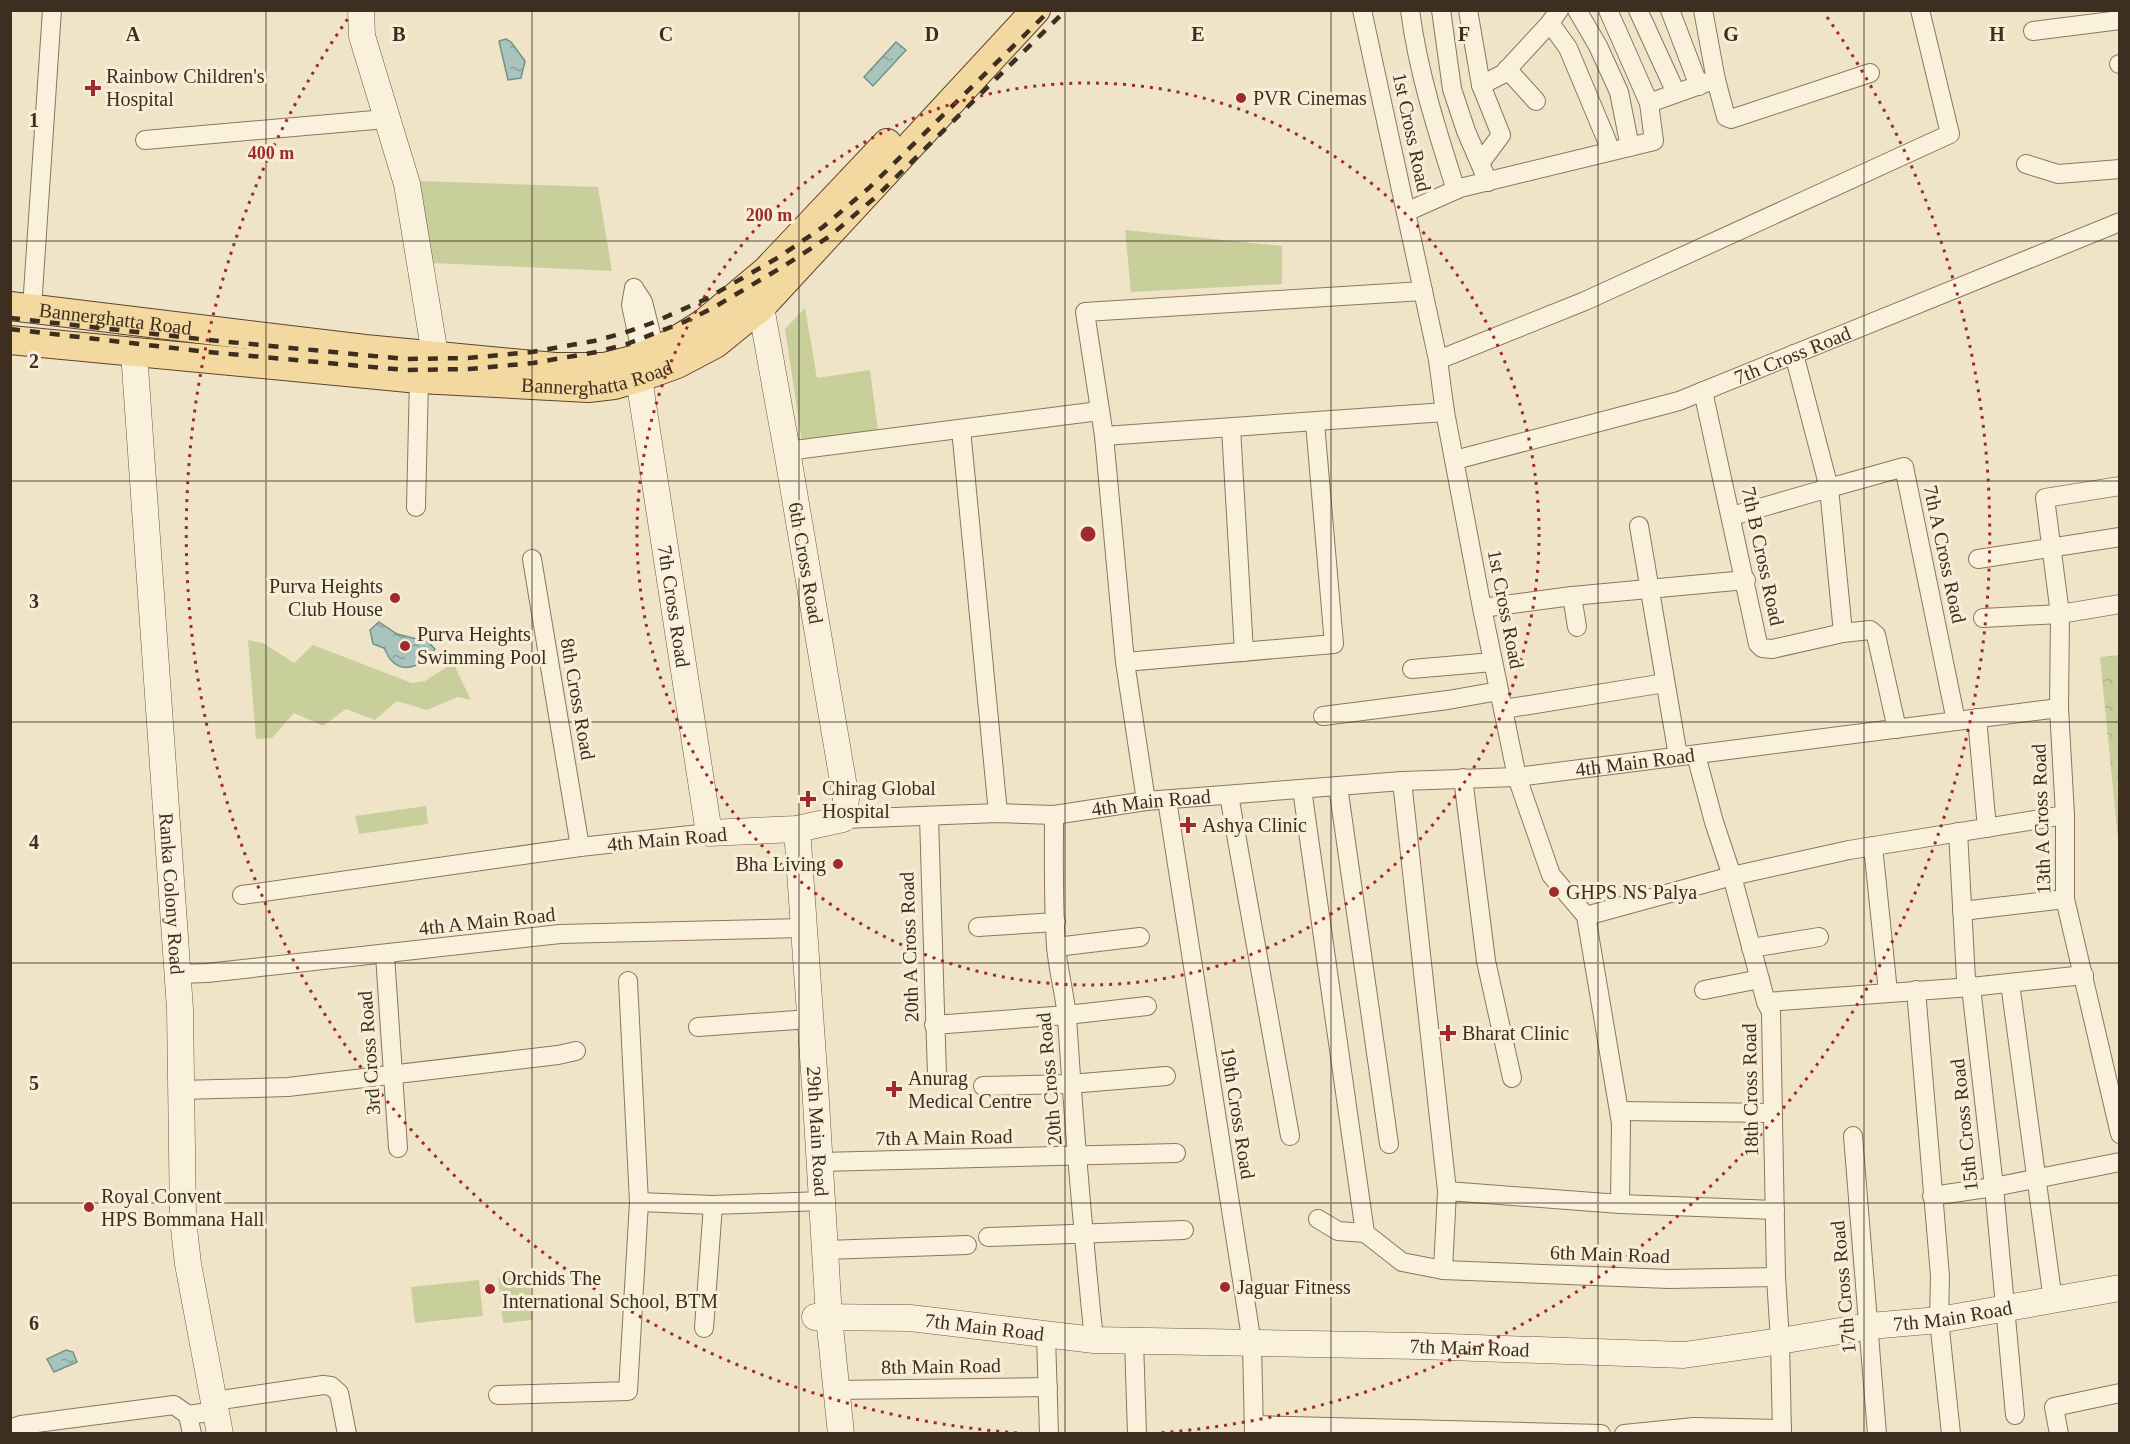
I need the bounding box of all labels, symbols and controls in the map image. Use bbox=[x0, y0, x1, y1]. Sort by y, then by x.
text: A bbox=[126, 23, 141, 45]
text: B bbox=[392, 23, 406, 45]
text: C bbox=[659, 23, 673, 45]
text: D bbox=[925, 23, 939, 45]
text: E bbox=[1191, 23, 1205, 45]
text: F bbox=[1458, 23, 1470, 45]
text: G bbox=[1723, 23, 1739, 45]
text: H bbox=[1989, 23, 2005, 45]
place label: Rainbow Children's Hospital bbox=[106, 65, 265, 111]
street label: 1st Cross Road bbox=[1389, 70, 1435, 194]
marker: Rainbow Children's Hospital bbox=[84, 79, 102, 97]
place label: PVR Cinemas bbox=[1253, 87, 1367, 109]
marker: PVR Cinemas bbox=[1234, 91, 1248, 105]
text: 1 bbox=[29, 109, 39, 131]
text: 400 m bbox=[248, 143, 294, 163]
text: 200 m bbox=[746, 205, 792, 225]
street label: Bannerghatta Road bbox=[38, 299, 193, 339]
street label: 7th Cross Road bbox=[1731, 322, 1854, 388]
text: 2 bbox=[29, 350, 39, 372]
street label: Bannerghatta Road bbox=[521, 356, 675, 400]
street label: 7th A Cross Road bbox=[1920, 483, 1970, 625]
street label: 7th B Cross Road bbox=[1738, 484, 1788, 628]
street label: 6th Cross Road bbox=[784, 500, 828, 626]
centre of rings bbox=[1078, 524, 1098, 544]
street label: 7th Cross Road bbox=[654, 543, 694, 669]
street label: 1st Cross Road bbox=[1484, 547, 1528, 671]
place label: Purva Heights Club House bbox=[269, 575, 383, 620]
text: 3 bbox=[29, 590, 39, 612]
marker: Purva Heights Club House bbox=[388, 591, 402, 605]
place label: Purva Heights Swimming Pool bbox=[417, 623, 547, 669]
street label: 8th Cross Road bbox=[556, 636, 600, 762]
marker: Purva Heights Swimming Pool bbox=[398, 639, 412, 653]
street label: 4th Main Road bbox=[1574, 743, 1696, 780]
street label: 13th A Cross Road bbox=[2027, 743, 2055, 895]
place label: Chirag Global Hospital bbox=[822, 777, 936, 823]
street label: 4th Main Road bbox=[1090, 785, 1211, 820]
marker: Chirag Global Hospital bbox=[799, 790, 817, 808]
street label: Ranka Colony Road bbox=[155, 812, 189, 975]
place label: Ashya Clinic bbox=[1202, 814, 1307, 837]
marker: Ashya Clinic bbox=[1179, 816, 1197, 834]
street label: 4th Main Road bbox=[606, 823, 728, 855]
text: 4 bbox=[29, 831, 39, 853]
place label: Bha Living bbox=[735, 853, 826, 876]
marker: Bha Living bbox=[831, 857, 845, 871]
street label: 20th A Cross Road bbox=[895, 871, 923, 1023]
place label: GHPS NS Palya bbox=[1566, 881, 1697, 904]
marker: GHPS NS Palya bbox=[1547, 885, 1561, 899]
street label: 4th A Main Road bbox=[418, 903, 556, 939]
street label: 3rd Cross Road bbox=[354, 990, 384, 1116]
street label: 20th Cross Road bbox=[1032, 1012, 1066, 1146]
place label: Bharat Clinic bbox=[1462, 1022, 1569, 1044]
street label: 18th Cross Road bbox=[1738, 1023, 1762, 1157]
marker: Bharat Clinic bbox=[1439, 1024, 1457, 1042]
street label: 19th Cross Road bbox=[1217, 1045, 1259, 1181]
street label: 15th Cross Road bbox=[1946, 1058, 1982, 1192]
street label: 29th Main Road bbox=[803, 1066, 833, 1197]
place label: Anurag Medical Centre bbox=[908, 1067, 1032, 1112]
text: 5 bbox=[29, 1072, 39, 1094]
marker: Anurag Medical Centre bbox=[885, 1080, 903, 1098]
street label: 7th A Main Road bbox=[875, 1125, 1013, 1149]
place label: Royal Convent HPS Bommana Hall bbox=[101, 1185, 265, 1230]
marker: Royal Convent HPS Bommana Hall bbox=[82, 1200, 96, 1214]
street label: 17th Cross Road bbox=[1826, 1220, 1860, 1354]
street label: 6th Main Road bbox=[1550, 1241, 1670, 1267]
place label: Orchids The International School, BTM bbox=[502, 1267, 718, 1312]
place label: Jaguar Fitness bbox=[1237, 1276, 1351, 1299]
marker: Jaguar Fitness bbox=[1218, 1280, 1232, 1294]
marker: Orchids The International School, BTM bbox=[483, 1282, 497, 1296]
street label: 7th Main Road bbox=[1892, 1296, 2014, 1335]
street label: 7th Main Road bbox=[924, 1309, 1045, 1345]
text: 6 bbox=[29, 1312, 39, 1334]
street label: 7th Main Road bbox=[1409, 1335, 1530, 1361]
street label: 8th Main Road bbox=[881, 1354, 1001, 1378]

